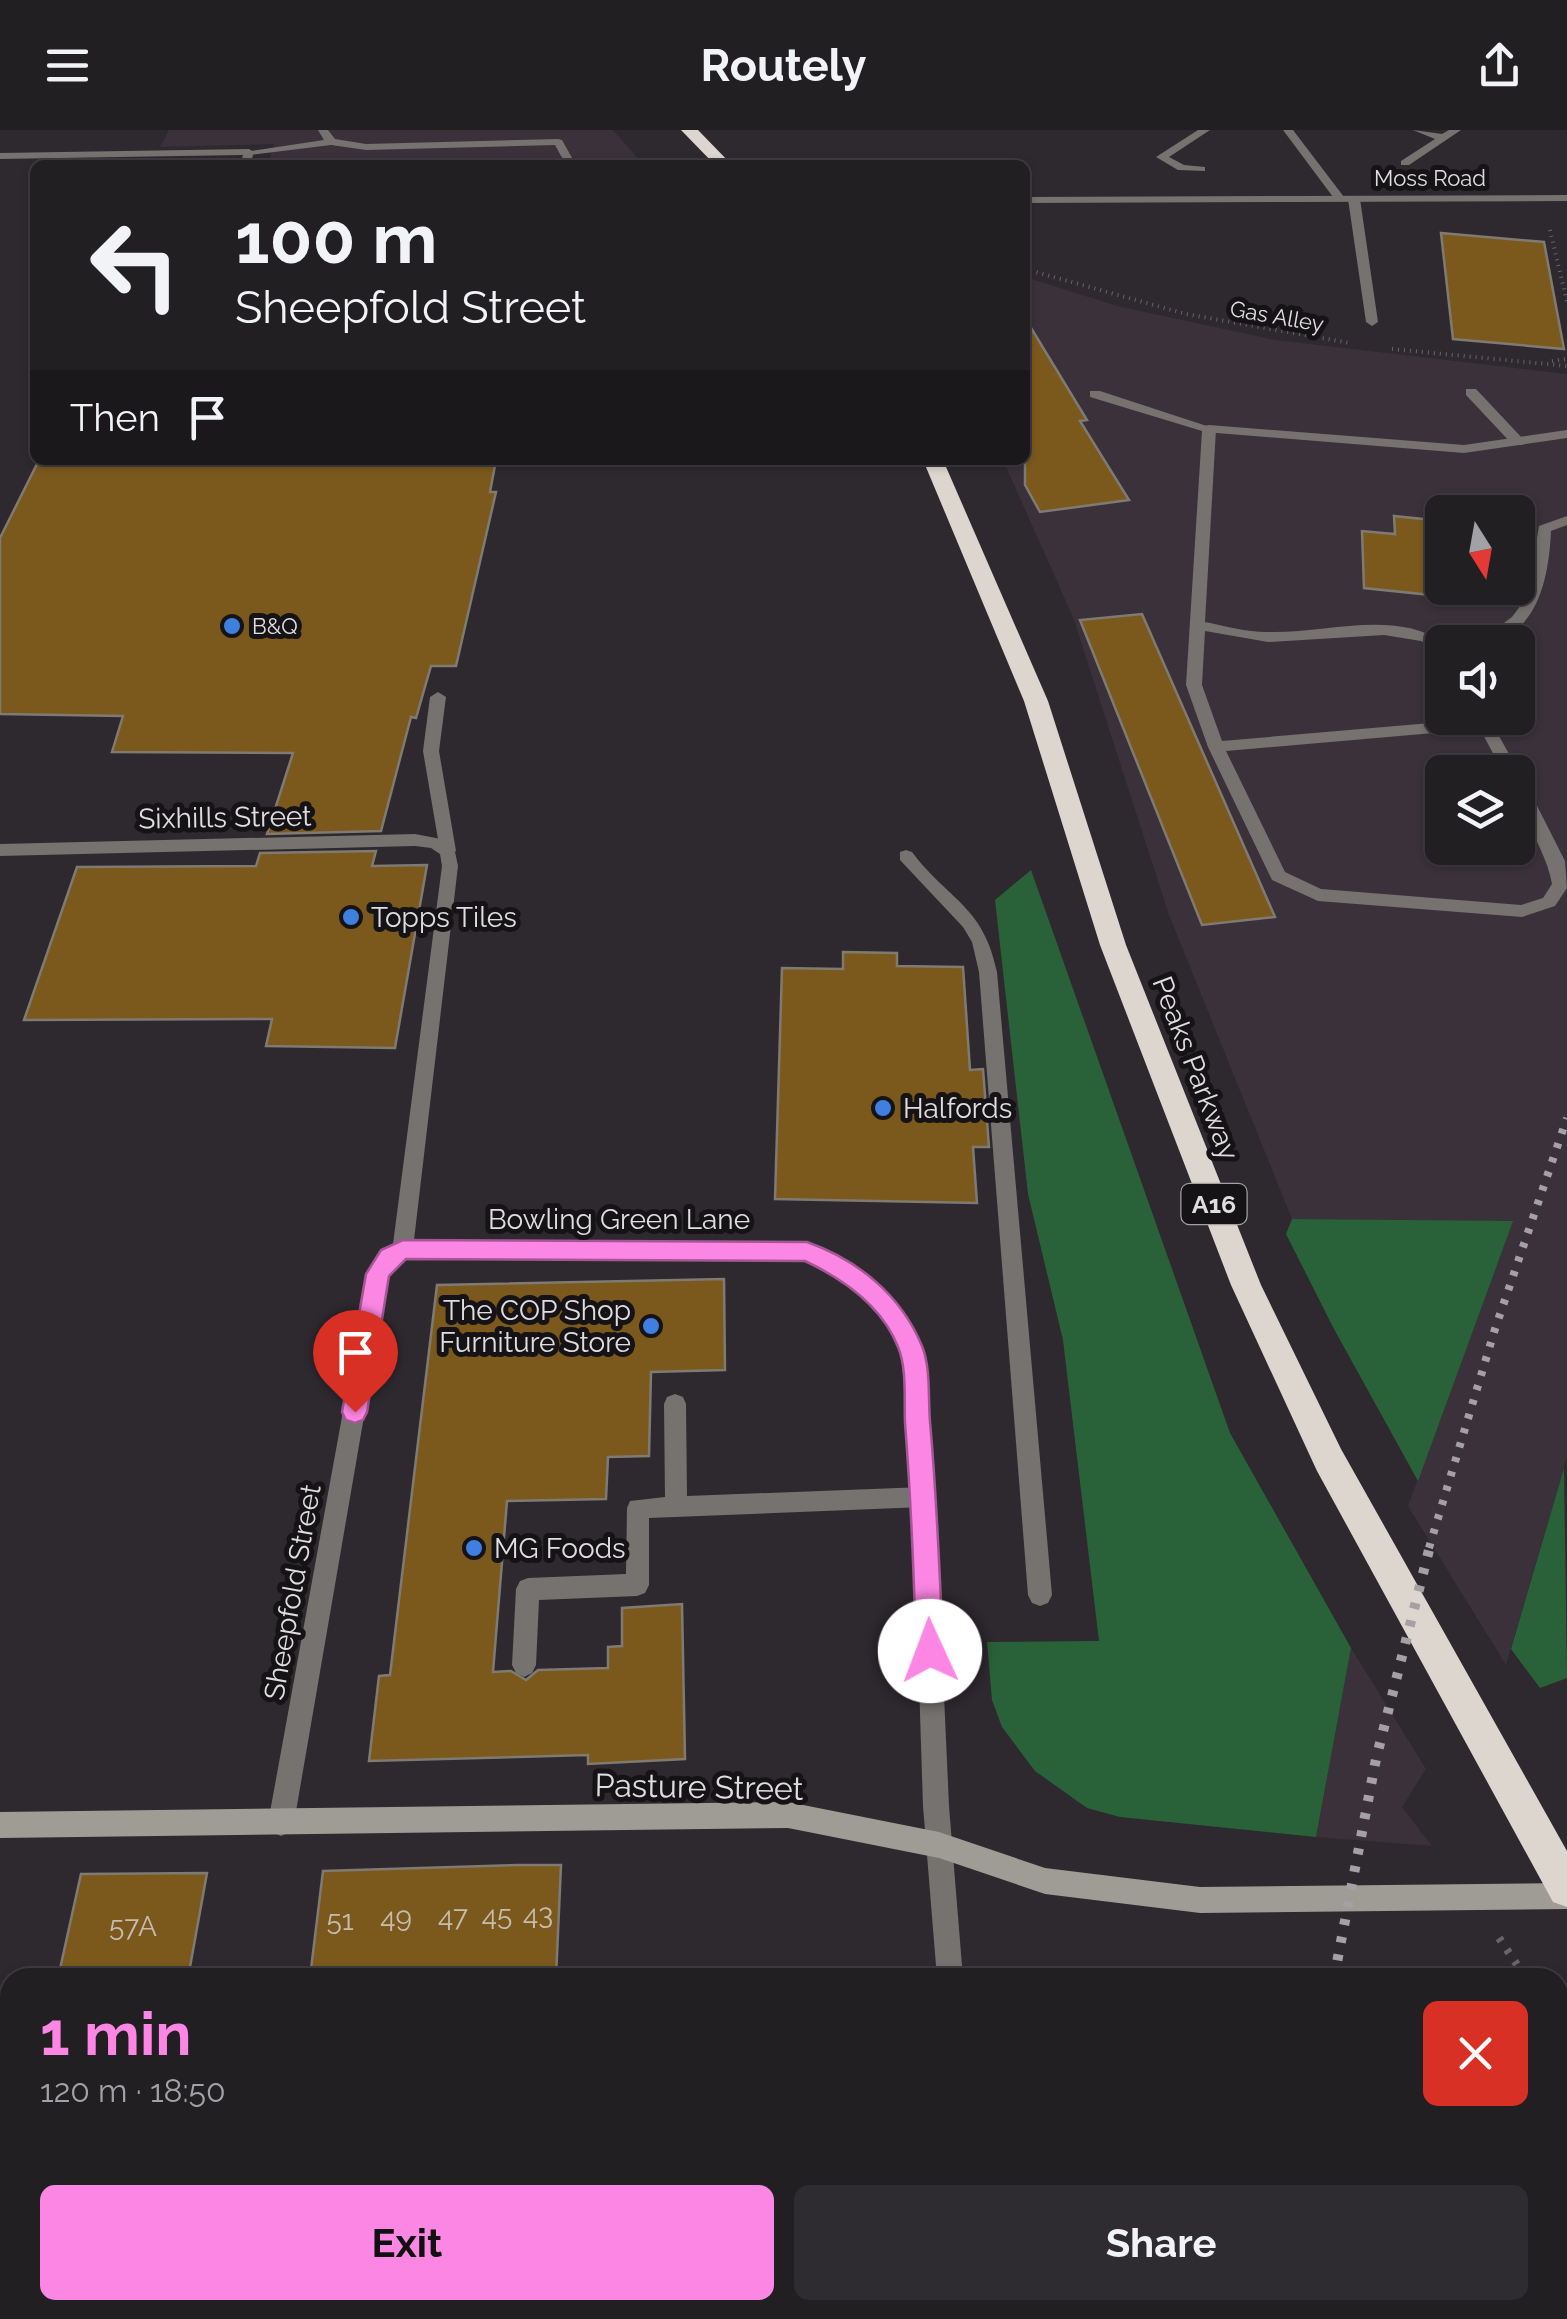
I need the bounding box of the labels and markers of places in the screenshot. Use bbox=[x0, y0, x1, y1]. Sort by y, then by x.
place label: B&Q bbox=[252, 613, 298, 639]
marker: B&Q bbox=[221, 615, 243, 637]
place label: Topps Tiles bbox=[371, 901, 517, 934]
marker: Topps Tiles bbox=[340, 906, 362, 928]
place label: Halfords bbox=[903, 1092, 1012, 1125]
marker: Halfords bbox=[872, 1097, 894, 1119]
place label: The COP Shop Furniture Store bbox=[439, 1294, 631, 1359]
pin bbox=[313, 1310, 398, 1413]
marker: The COP Shop Furniture Store bbox=[640, 1315, 662, 1337]
place label: MG Foods bbox=[494, 1532, 626, 1565]
marker: MG Foods bbox=[463, 1537, 485, 1559]

